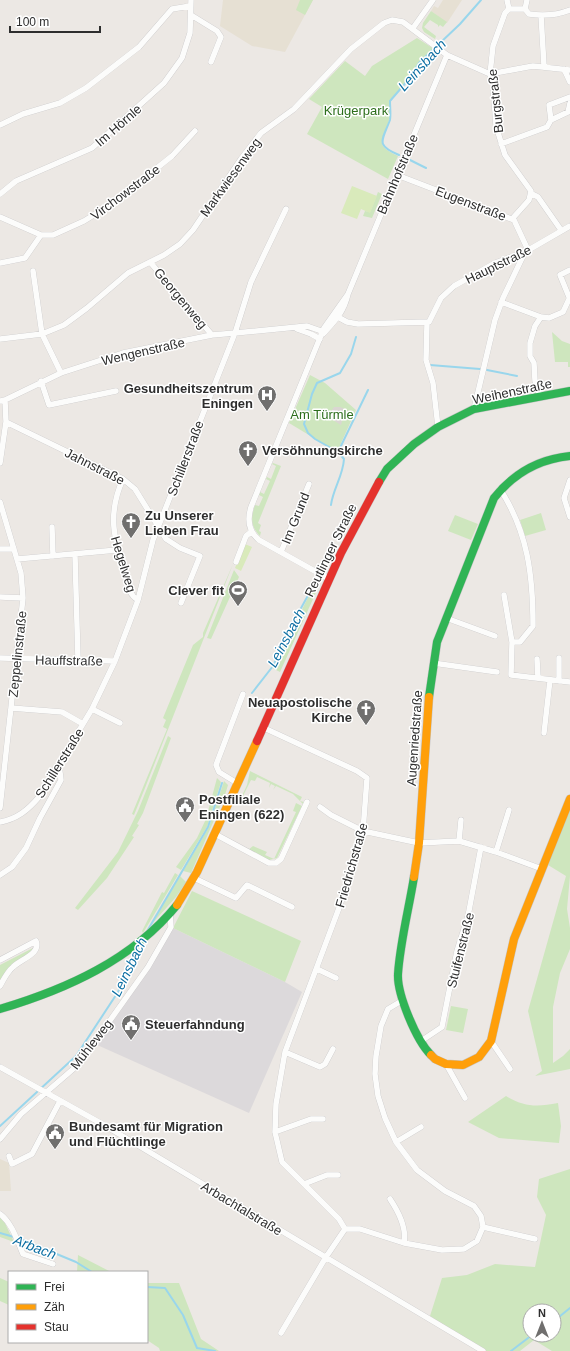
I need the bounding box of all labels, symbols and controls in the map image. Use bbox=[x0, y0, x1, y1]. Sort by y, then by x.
scale bar bbox=[10, 8, 100, 34]
text: 100 m bbox=[16, 15, 49, 29]
water label: Leinsbach bbox=[395, 36, 449, 94]
street label: Burgstraße bbox=[485, 68, 506, 134]
street label: Im Hörnle bbox=[92, 101, 145, 150]
park label: Krügerpark bbox=[324, 103, 389, 118]
street label: Bahnhofstraße bbox=[374, 132, 421, 216]
street label: Markwiesenweg bbox=[197, 135, 264, 219]
street label: Virchowstraße bbox=[88, 161, 163, 223]
street label: Eugenstraße bbox=[433, 183, 508, 224]
street label: Hauptstraße bbox=[463, 242, 534, 287]
street label: Georgenweg bbox=[151, 265, 210, 332]
street label: Wengenstraße bbox=[100, 335, 186, 368]
street label: Weihenstraße bbox=[471, 376, 553, 407]
place label: Gesundheitszentrum Eningen bbox=[124, 381, 253, 411]
hospital icon: Gesundheitszentrum Eningen bbox=[256, 384, 278, 412]
park label: Am Türmle bbox=[290, 407, 354, 422]
street label: Schillerstraße bbox=[164, 418, 207, 498]
church icon: Versöhnungskirche bbox=[237, 439, 259, 467]
place label: Versöhnungskirche bbox=[262, 443, 383, 458]
street label: Jahnstraße bbox=[62, 445, 127, 488]
street label: Im Grund bbox=[278, 490, 313, 546]
street label: Reutlinger Straße bbox=[301, 501, 360, 599]
place label: Zu Unserer Lieben Frau bbox=[145, 508, 219, 538]
church icon: Zu Unserer Lieben Frau bbox=[120, 511, 142, 539]
street label: Hegelweg bbox=[108, 534, 139, 594]
sports icon: Clever fit bbox=[227, 579, 249, 607]
place label: Clever fit bbox=[168, 583, 225, 598]
water label: Leinsbach bbox=[264, 606, 308, 670]
street label: Zeppelinstraße bbox=[6, 610, 29, 698]
street label: Hauffstraße bbox=[35, 652, 103, 669]
street label: Augenriedstraße bbox=[404, 690, 425, 787]
place label: Neuapostolische Kirche bbox=[248, 695, 352, 725]
church icon: Neuapostolische Kirche bbox=[355, 698, 377, 726]
street label: Schillerstraße bbox=[32, 726, 87, 801]
place label: Postfiliale Eningen (622) bbox=[199, 792, 284, 822]
public building icon: Postfiliale Eningen (622) bbox=[174, 795, 196, 823]
street label: Friedrichstraße bbox=[332, 821, 371, 909]
street label: Stuifenstraße bbox=[444, 911, 477, 989]
water label: Leinsbach bbox=[108, 935, 150, 999]
public building icon: Steuerfahndung bbox=[120, 1013, 142, 1041]
street label: Mühleweg bbox=[67, 1016, 116, 1072]
place label: Steuerfahndung bbox=[145, 1017, 245, 1032]
place label: Bundesamt für Migration und Flüchtlinge bbox=[69, 1119, 223, 1149]
public building icon: Bundesamt für Migration und Flüchtlinge bbox=[44, 1122, 66, 1150]
street label: Arbachtalstraße bbox=[199, 1178, 285, 1238]
water label: Arbach bbox=[10, 1231, 59, 1262]
legend bbox=[8, 1271, 148, 1343]
text: Frei bbox=[44, 1280, 65, 1294]
text: Zäh bbox=[44, 1300, 65, 1314]
north arrow bbox=[522, 1303, 562, 1343]
text: N bbox=[538, 1307, 546, 1319]
text: Stau bbox=[44, 1320, 69, 1334]

